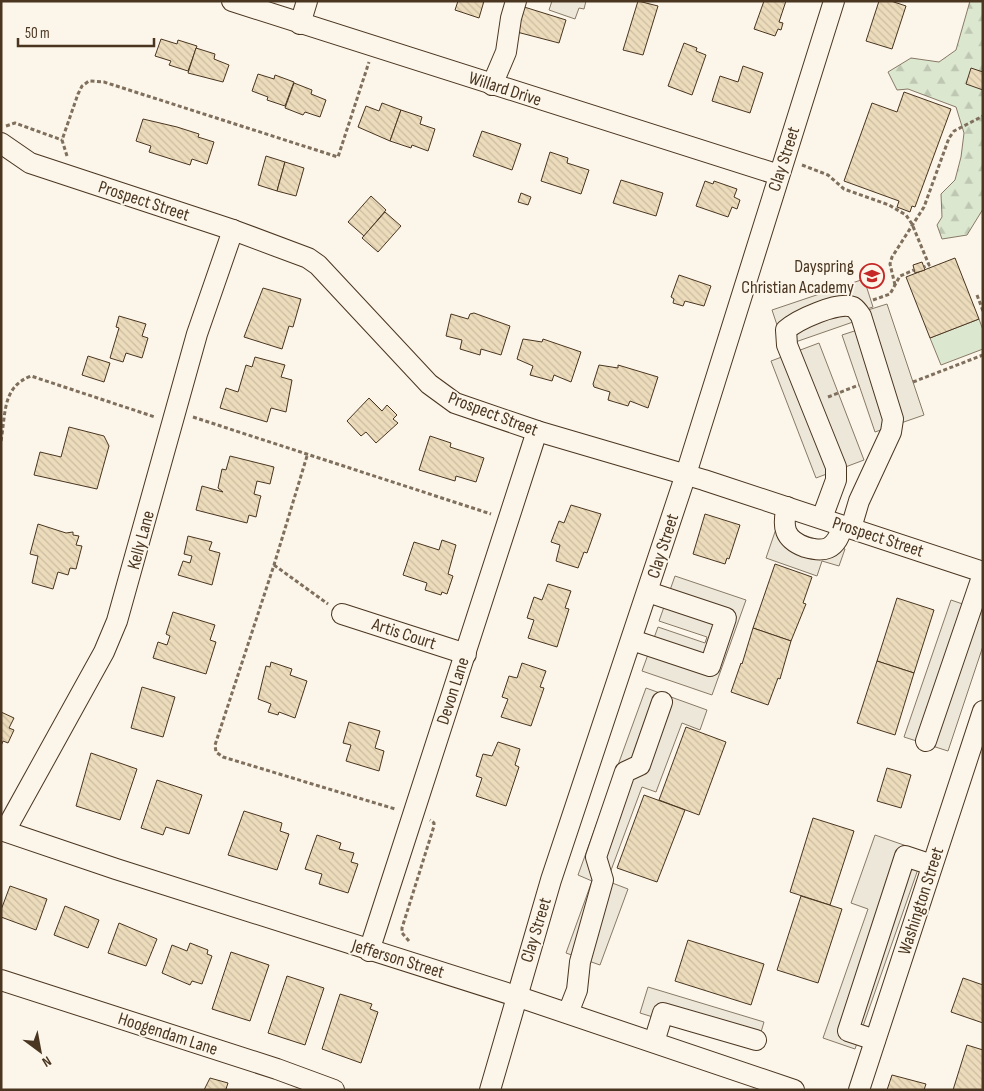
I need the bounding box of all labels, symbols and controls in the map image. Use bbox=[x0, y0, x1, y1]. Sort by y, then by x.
scale bar bbox=[18, 15, 154, 47]
text: 50 m bbox=[25, 24, 50, 43]
street label: Willard Drive bbox=[466, 67, 544, 111]
street label: Clay Street bbox=[764, 124, 804, 194]
street label: Prospect Street bbox=[96, 176, 193, 226]
place label: Dayspring Christian Academy bbox=[741, 256, 854, 298]
school or university icon: Dayspring Christian Academy bbox=[859, 263, 885, 289]
street label: Prospect Street bbox=[445, 387, 541, 441]
street label: Kelly Lane bbox=[123, 508, 159, 572]
street label: Clay Street bbox=[643, 511, 683, 581]
street label: Prospect Street bbox=[830, 512, 927, 562]
street label: Artis Court bbox=[368, 614, 439, 654]
street label: Devon Lane bbox=[432, 655, 474, 727]
street label: Washington Street bbox=[894, 844, 948, 957]
street label: Clay Street bbox=[516, 895, 556, 965]
street label: Jefferson Street bbox=[348, 935, 447, 983]
street label: Hoogendam Lane bbox=[116, 1008, 220, 1060]
north arrow bbox=[15, 1026, 65, 1076]
text: N bbox=[39, 1052, 54, 1071]

